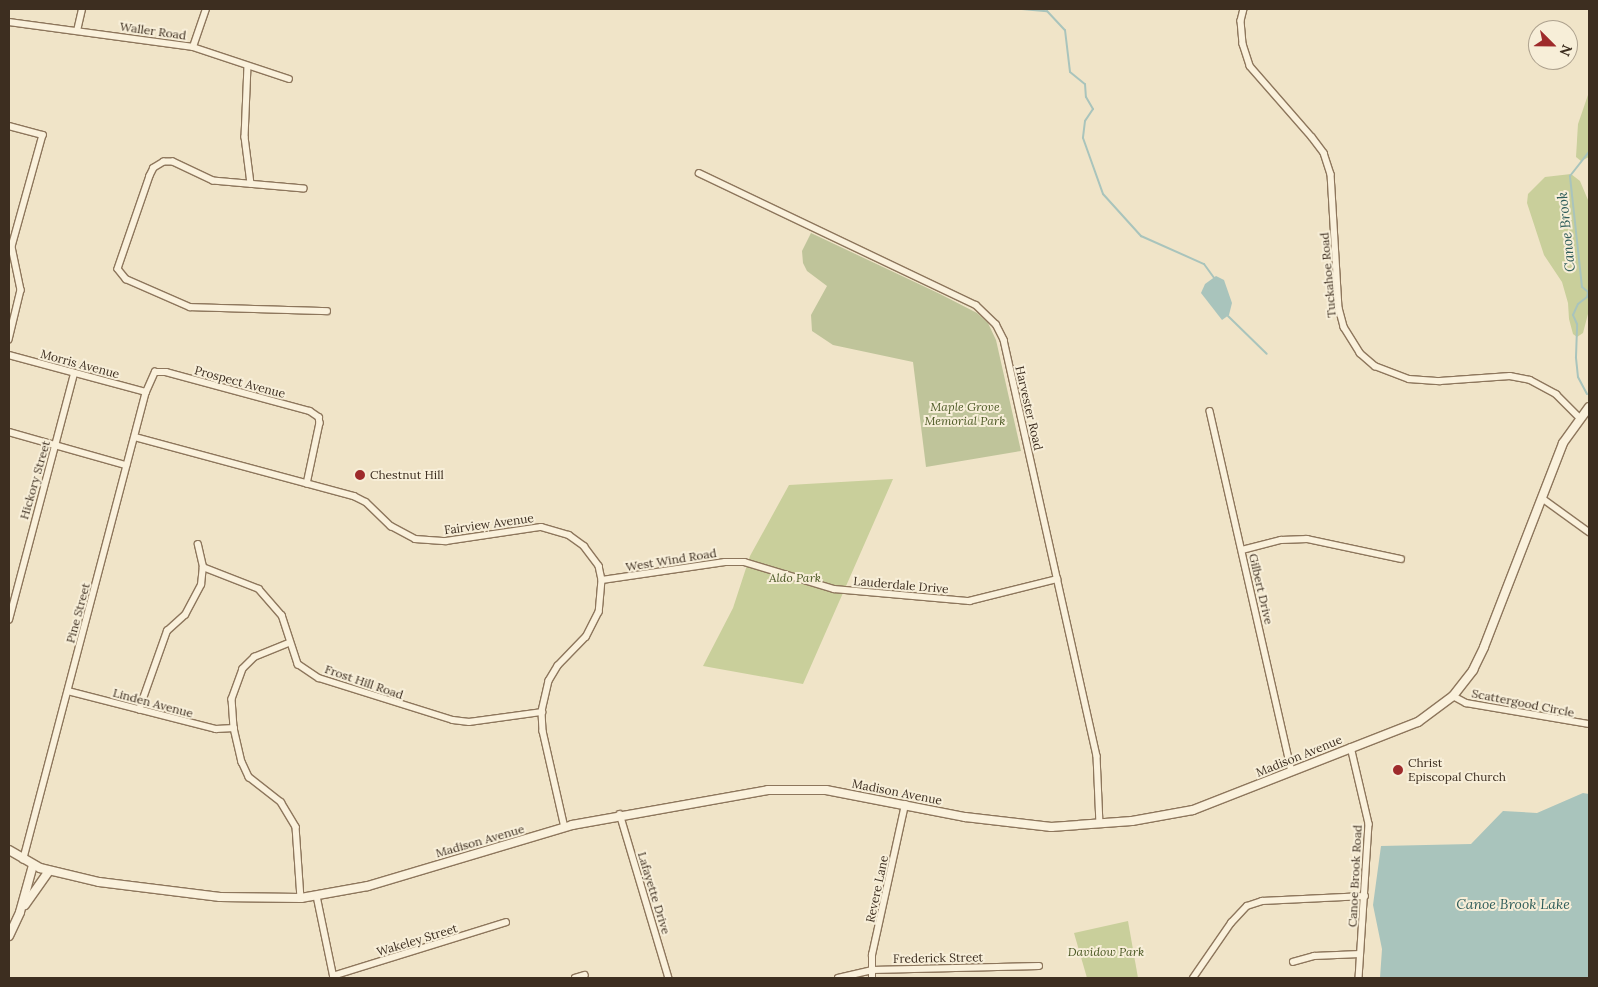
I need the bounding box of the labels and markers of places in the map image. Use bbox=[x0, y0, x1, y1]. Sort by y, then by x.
place label: Chestnut Hill bbox=[370, 468, 444, 482]
marker: Chestnut Hill bbox=[354, 469, 366, 481]
place label: Christ Episcopal Church bbox=[1408, 756, 1506, 784]
marker: Christ Episcopal Church bbox=[1392, 764, 1404, 776]

